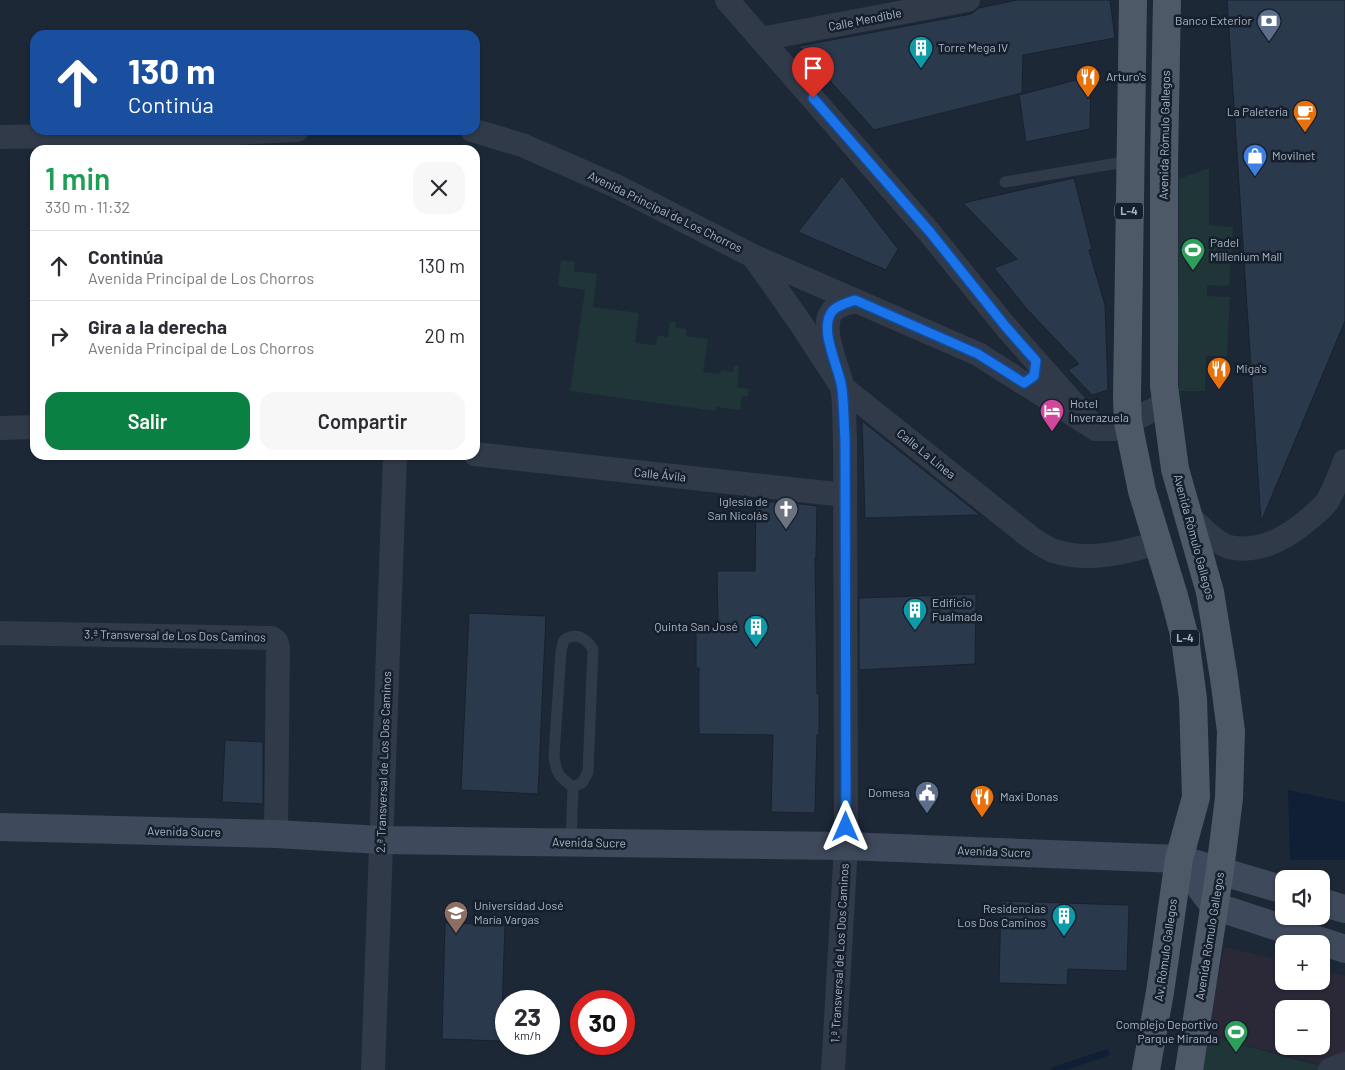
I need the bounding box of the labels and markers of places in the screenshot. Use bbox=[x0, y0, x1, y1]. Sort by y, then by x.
bank icon: Banco Exterior bbox=[1256, 8, 1282, 42]
place label: Banco Exterior bbox=[1175, 13, 1253, 27]
building icon: Torre Mega IV bbox=[908, 35, 934, 69]
place label: Torre Mega IV bbox=[938, 40, 1008, 54]
pin bbox=[792, 47, 834, 98]
restaurant icon: Arturo's bbox=[1075, 64, 1101, 98]
place label: Arturo's bbox=[1106, 69, 1147, 83]
cafe icon: La Paletería bbox=[1292, 99, 1318, 133]
place label: La Paletería bbox=[1227, 104, 1288, 118]
shop icon: Movilnet bbox=[1242, 143, 1268, 177]
place label: Movilnet bbox=[1272, 148, 1315, 162]
place label: Padel Millenium Mall bbox=[1210, 235, 1282, 263]
sports icon: Padel Millenium Mall bbox=[1180, 237, 1206, 271]
restaurant icon: Miga's bbox=[1206, 356, 1232, 390]
place label: Miga's bbox=[1236, 361, 1267, 375]
place label: Hotel Inverazuela bbox=[1070, 396, 1129, 424]
hotel icon: Hotel Inverazuela bbox=[1039, 398, 1065, 432]
place label: Iglesia de San Nicolás bbox=[707, 494, 768, 522]
church icon: Iglesia de San Nicolás bbox=[773, 496, 799, 530]
place label: Edificio Fualmada bbox=[932, 595, 983, 623]
building icon: Edificio Fualmada bbox=[902, 597, 928, 631]
building icon: Quinta San José bbox=[743, 614, 769, 648]
place label: Quinta San José bbox=[655, 619, 738, 633]
public building icon: Domesa bbox=[914, 780, 940, 814]
restaurant icon: Maxi Donas bbox=[969, 784, 995, 818]
place label: Domesa bbox=[868, 785, 910, 799]
place label: Maxi Donas bbox=[1000, 789, 1058, 803]
place label: Universidad José María Vargas bbox=[474, 898, 564, 926]
school or university icon: Universidad José María Vargas bbox=[443, 900, 469, 934]
place label: Residencias Los Dos Caminos bbox=[957, 901, 1046, 929]
building icon: Residencias Los Dos Caminos bbox=[1051, 903, 1077, 937]
place label: Complejo Deportivo Parque Miranda bbox=[1116, 1017, 1218, 1045]
sports icon: Complejo Deportivo Parque Miranda bbox=[1223, 1019, 1249, 1053]

